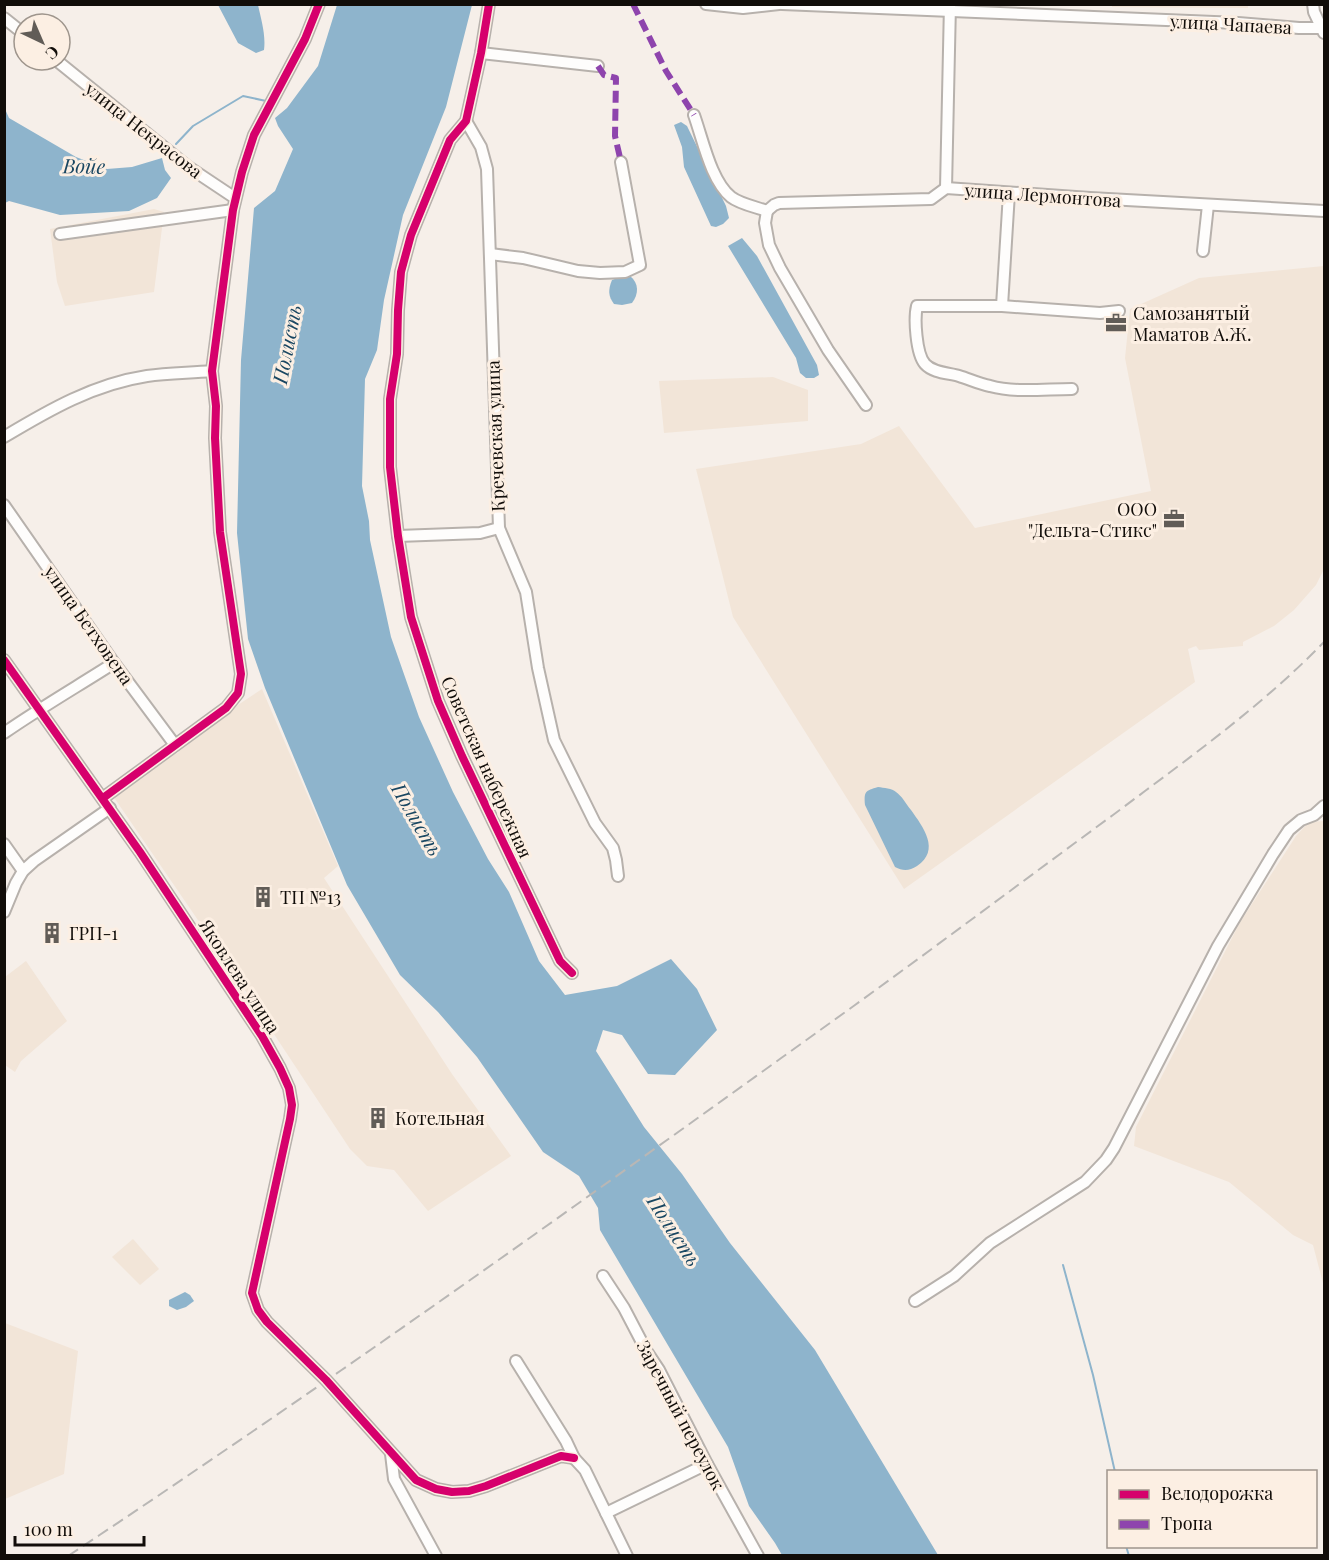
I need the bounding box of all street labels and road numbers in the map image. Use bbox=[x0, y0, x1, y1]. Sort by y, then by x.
street label: улица Чапаева bbox=[1168, 9, 1293, 39]
street label: улица Некрасова bbox=[80, 76, 208, 183]
street label: улица Лермонтова bbox=[963, 177, 1122, 212]
street label: Кречевская улица bbox=[480, 360, 510, 512]
street label: улица Бетховена bbox=[38, 560, 139, 690]
street label: Советская набережная bbox=[436, 672, 538, 862]
street label: Яковлева улица bbox=[193, 913, 286, 1038]
street label: Заречный переулок bbox=[631, 1336, 731, 1494]

